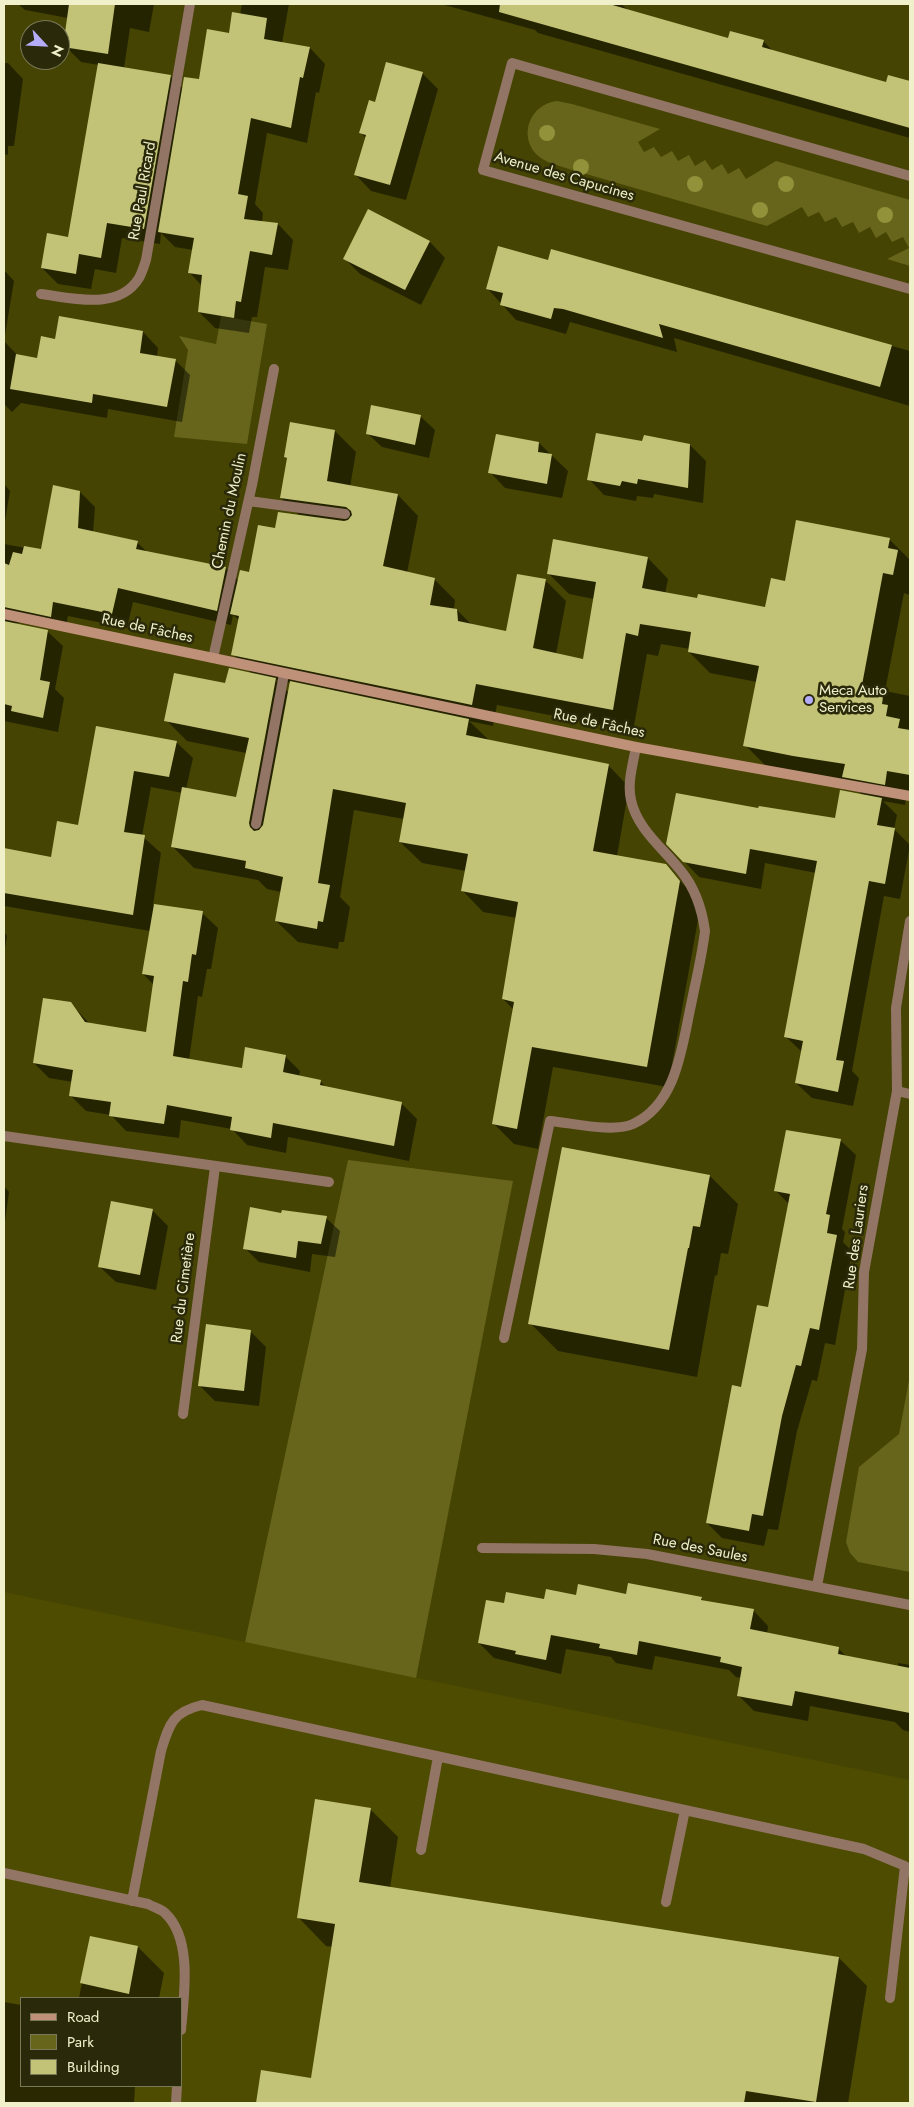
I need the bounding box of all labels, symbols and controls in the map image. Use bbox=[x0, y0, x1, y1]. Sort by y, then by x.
north arrow bbox=[20, 20, 70, 70]
text: N bbox=[46, 42, 69, 60]
street label: Rue Paul Ricard bbox=[125, 140, 161, 242]
street label: Avenue des Capucines bbox=[492, 148, 636, 206]
street label: Chemin du Moulin bbox=[209, 451, 251, 571]
street label: Rue de Fâches bbox=[100, 611, 194, 647]
place label: Meca Auto Services bbox=[819, 682, 887, 717]
marker: Meca Auto Services bbox=[803, 694, 815, 706]
street label: Rue de Fâches bbox=[552, 706, 646, 742]
street label: Rue des Lauriers bbox=[841, 1184, 873, 1290]
street label: Rue du Cimetière bbox=[168, 1232, 200, 1344]
street label: Rue des Saules bbox=[651, 1531, 749, 1567]
legend bbox=[20, 1997, 182, 2087]
text: Road bbox=[67, 2006, 99, 2028]
text: Park bbox=[67, 2031, 94, 2053]
text: Building bbox=[67, 2056, 119, 2078]

